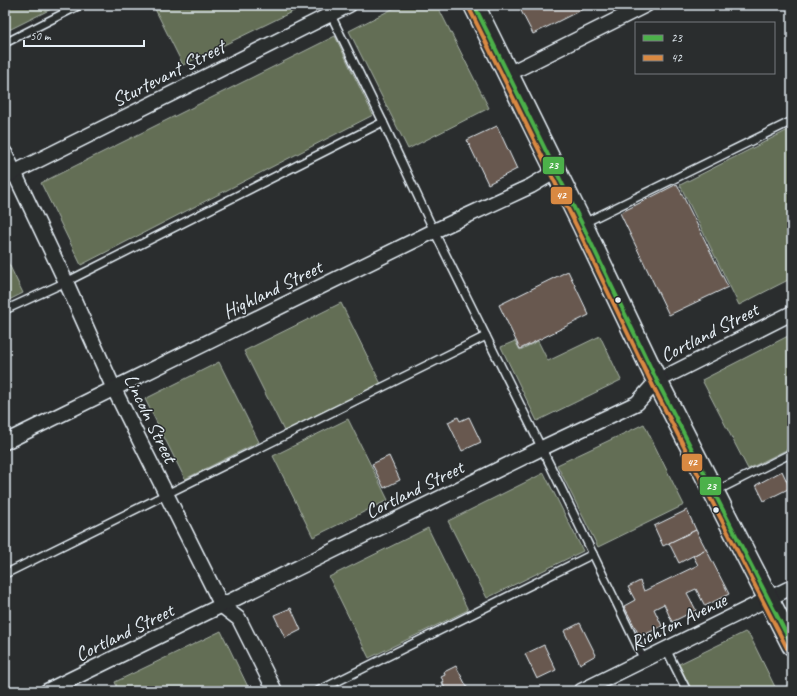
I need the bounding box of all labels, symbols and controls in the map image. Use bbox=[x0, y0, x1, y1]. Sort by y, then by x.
scale bar bbox=[24, 22, 144, 48]
legend bbox=[635, 22, 775, 74]
text: 50 m bbox=[30, 28, 52, 44]
text: 23 bbox=[671, 30, 683, 46]
street label: Sturtevant Street bbox=[108, 33, 232, 113]
text: 42 bbox=[671, 50, 683, 66]
line badge: 23 bbox=[542, 156, 565, 175]
text: 23 bbox=[548, 158, 559, 172]
line badge: 42 bbox=[550, 186, 573, 205]
text: 42 bbox=[556, 188, 567, 202]
street label: Highland Street bbox=[218, 254, 328, 324]
unlabelled marker bbox=[613, 295, 623, 305]
street label: Cortland Street bbox=[656, 296, 764, 368]
street label: Lincoln Street bbox=[118, 370, 184, 469]
line badge: 42 bbox=[681, 453, 703, 472]
street label: Cortland Street bbox=[361, 454, 470, 524]
text: 42 bbox=[687, 455, 698, 469]
line badge: 23 bbox=[699, 476, 722, 496]
text: 23 bbox=[706, 479, 717, 493]
unlabelled marker bbox=[711, 505, 721, 515]
street label: Richton Avenue bbox=[626, 587, 732, 656]
street label: Cortland Street bbox=[71, 597, 180, 667]

